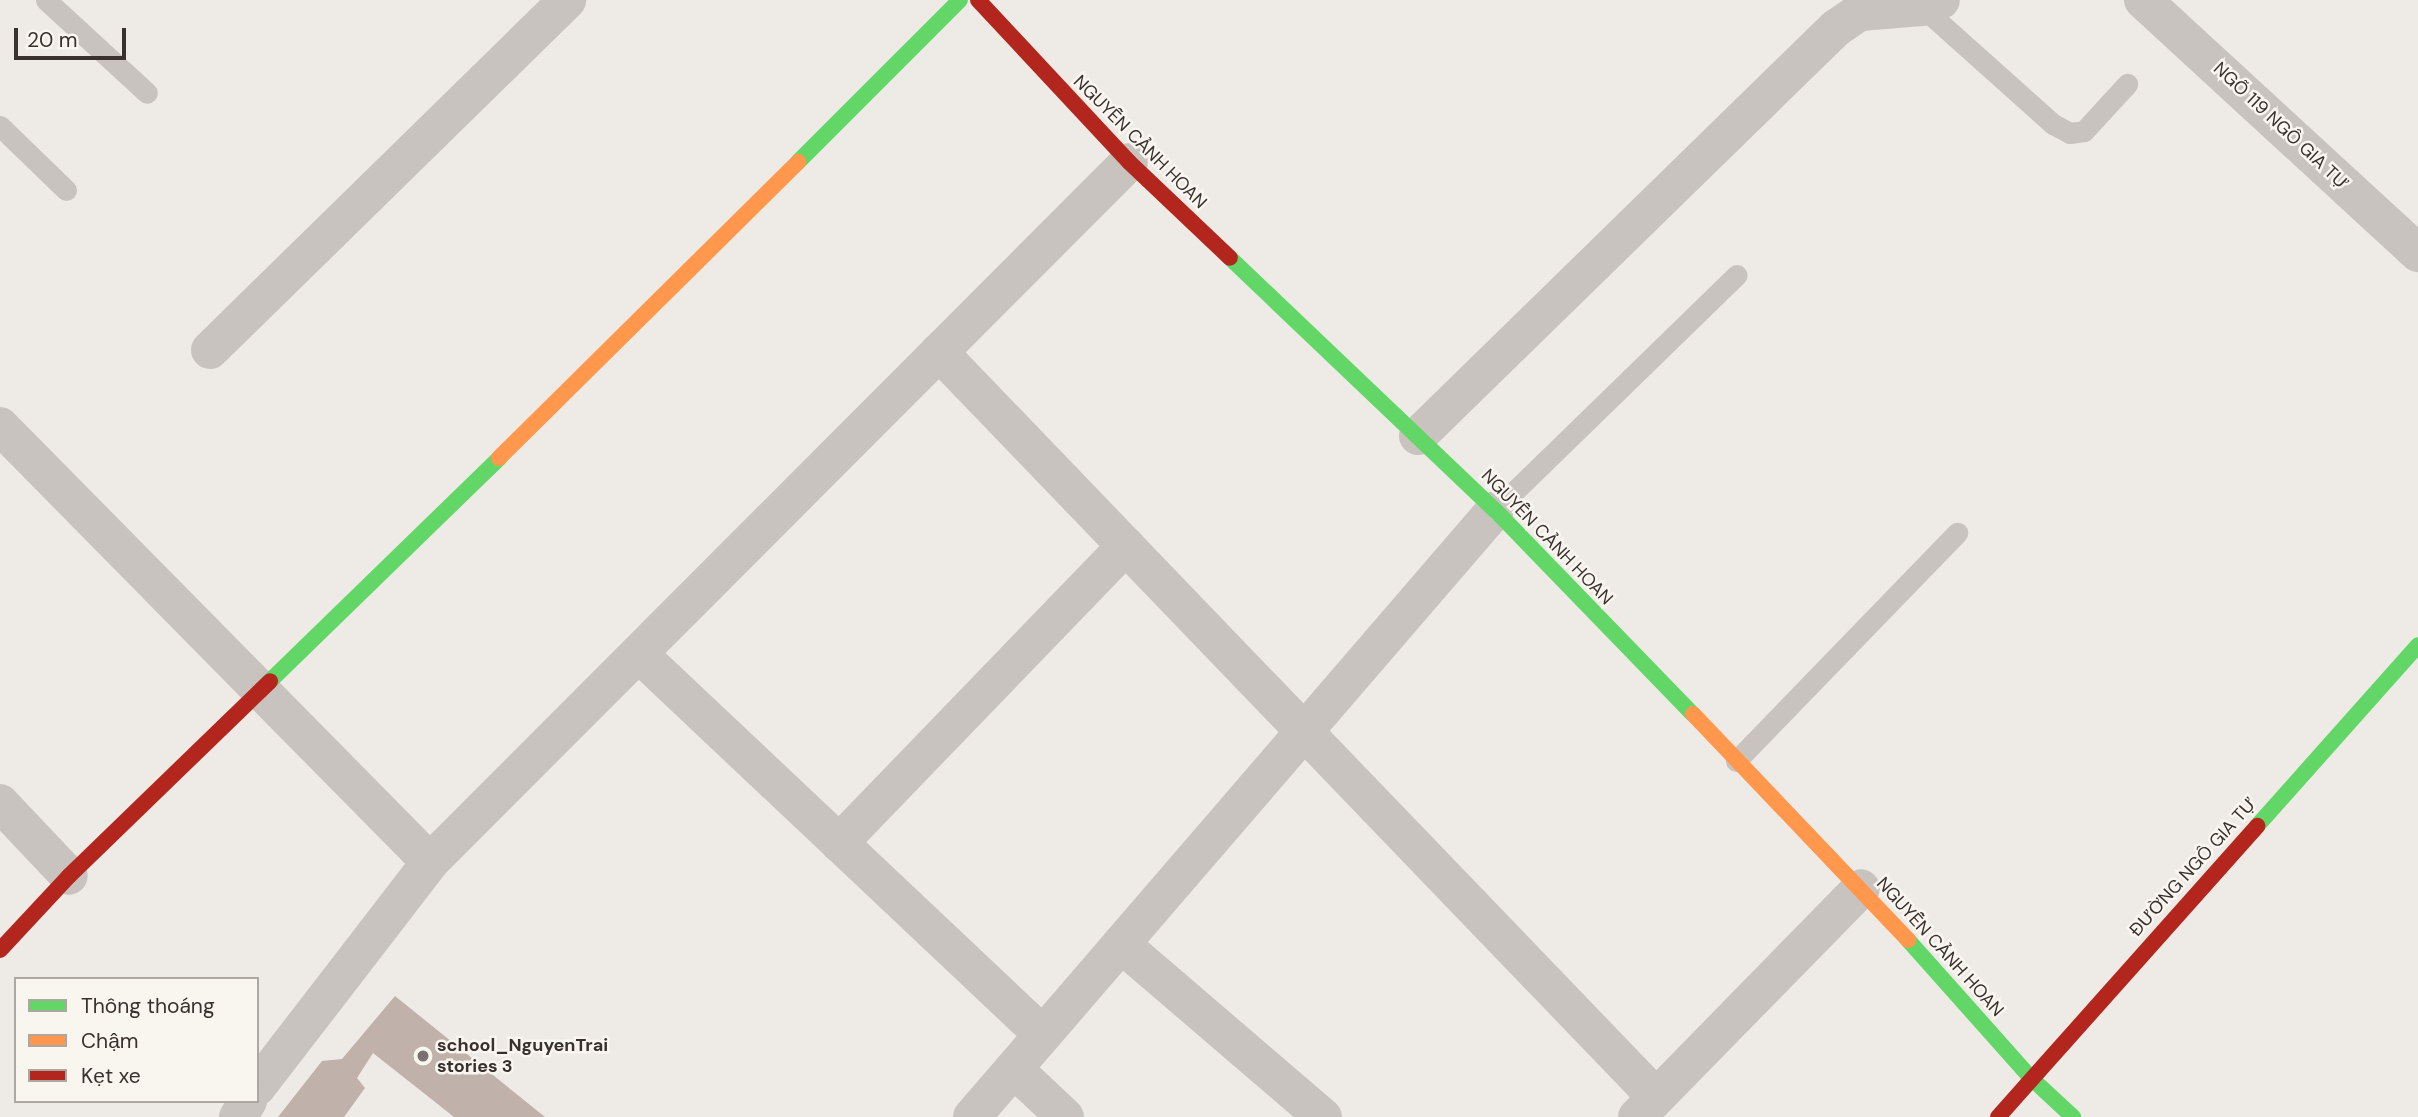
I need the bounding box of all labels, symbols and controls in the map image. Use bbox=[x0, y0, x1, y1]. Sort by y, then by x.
scale bar bbox=[18, 14, 130, 58]
text: 20 m bbox=[27, 26, 78, 54]
street label: NGÕ 119 NGÔ GIA TỰ bbox=[2209, 58, 2353, 194]
street label: NGUYỄN CẢNH HOAN bbox=[1069, 71, 1211, 213]
street label: NGUYỄN CẢNH HOAN bbox=[1477, 465, 1617, 609]
street label: ĐƯỜNG NGÔ GIA TỰ bbox=[2125, 793, 2261, 941]
street label: NGUYỄN CẢNH HOAN bbox=[1872, 873, 2008, 1021]
legend bbox=[14, 977, 259, 1103]
text: Thông thoáng bbox=[81, 992, 215, 1020]
text: Chậm bbox=[81, 1027, 139, 1055]
place label: school_NguyenTrai stories 3 bbox=[437, 1035, 608, 1078]
marker: school_NguyenTrai stories 3 bbox=[415, 1048, 431, 1064]
text: Kẹt xe bbox=[81, 1062, 141, 1090]

